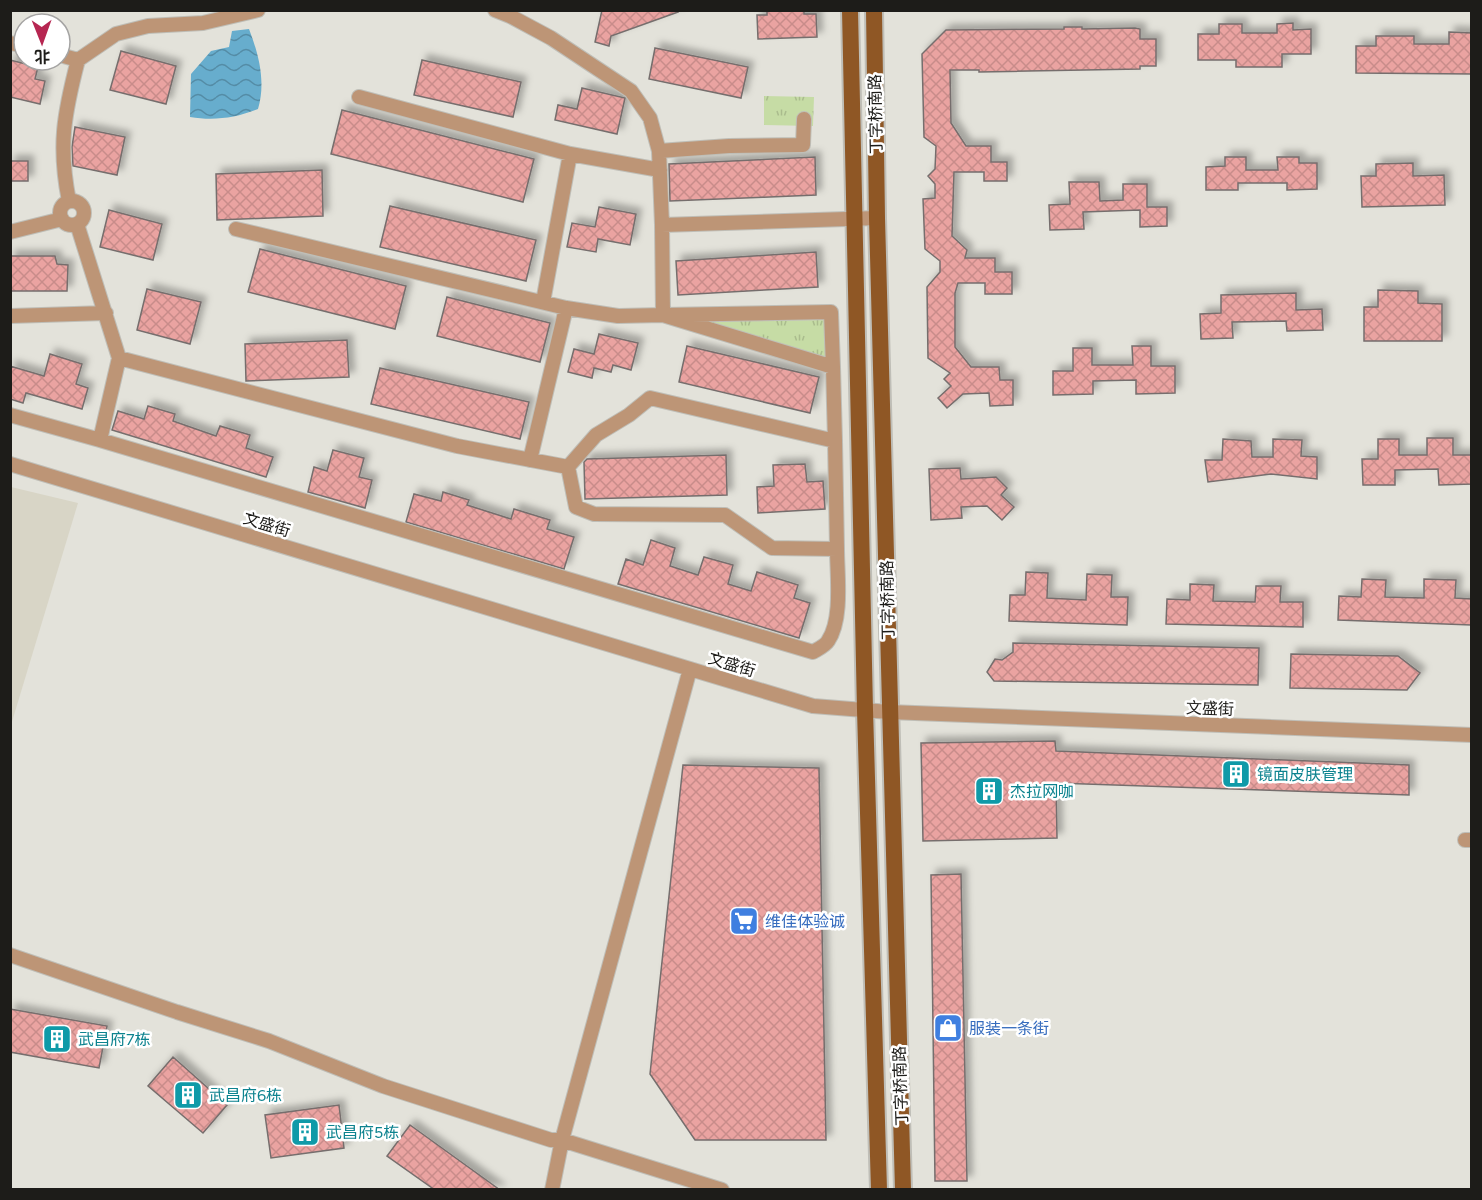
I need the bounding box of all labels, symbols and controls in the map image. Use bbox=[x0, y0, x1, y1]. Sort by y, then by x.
north arrow bbox=[12, 12, 72, 72]
text: 北 bbox=[34, 47, 50, 66]
street label: 丁字桥南路 bbox=[865, 74, 886, 154]
street label: 文盛街 bbox=[241, 508, 293, 541]
street label: 丁字桥南路 bbox=[877, 560, 898, 640]
street label: 文盛街 bbox=[706, 648, 758, 681]
street label: 文盛街 bbox=[1186, 698, 1234, 719]
building icon: 镜面皮肤管理 bbox=[1220, 758, 1252, 790]
place label: 镜面皮肤管理 bbox=[1257, 765, 1353, 784]
building icon: 杰拉网咖 bbox=[973, 775, 1005, 807]
place label: 杰拉网咖 bbox=[1010, 782, 1074, 801]
supermarket icon: 维佳体验诚 bbox=[728, 905, 760, 937]
place label: 维佳体验诚 bbox=[765, 912, 845, 931]
shop icon: 服装一条街 bbox=[932, 1012, 964, 1044]
place label: 服装一条街 bbox=[969, 1019, 1049, 1038]
building icon: 武昌府7栋 bbox=[41, 1023, 73, 1055]
place label: 武昌府7栋 bbox=[78, 1030, 151, 1049]
street label: 丁字桥南路 bbox=[890, 1046, 911, 1126]
building icon: 武昌府6栋 bbox=[172, 1079, 204, 1111]
place label: 武昌府6栋 bbox=[209, 1086, 282, 1105]
building icon: 武昌府5栋 bbox=[289, 1116, 321, 1148]
place label: 武昌府5栋 bbox=[326, 1123, 399, 1142]

